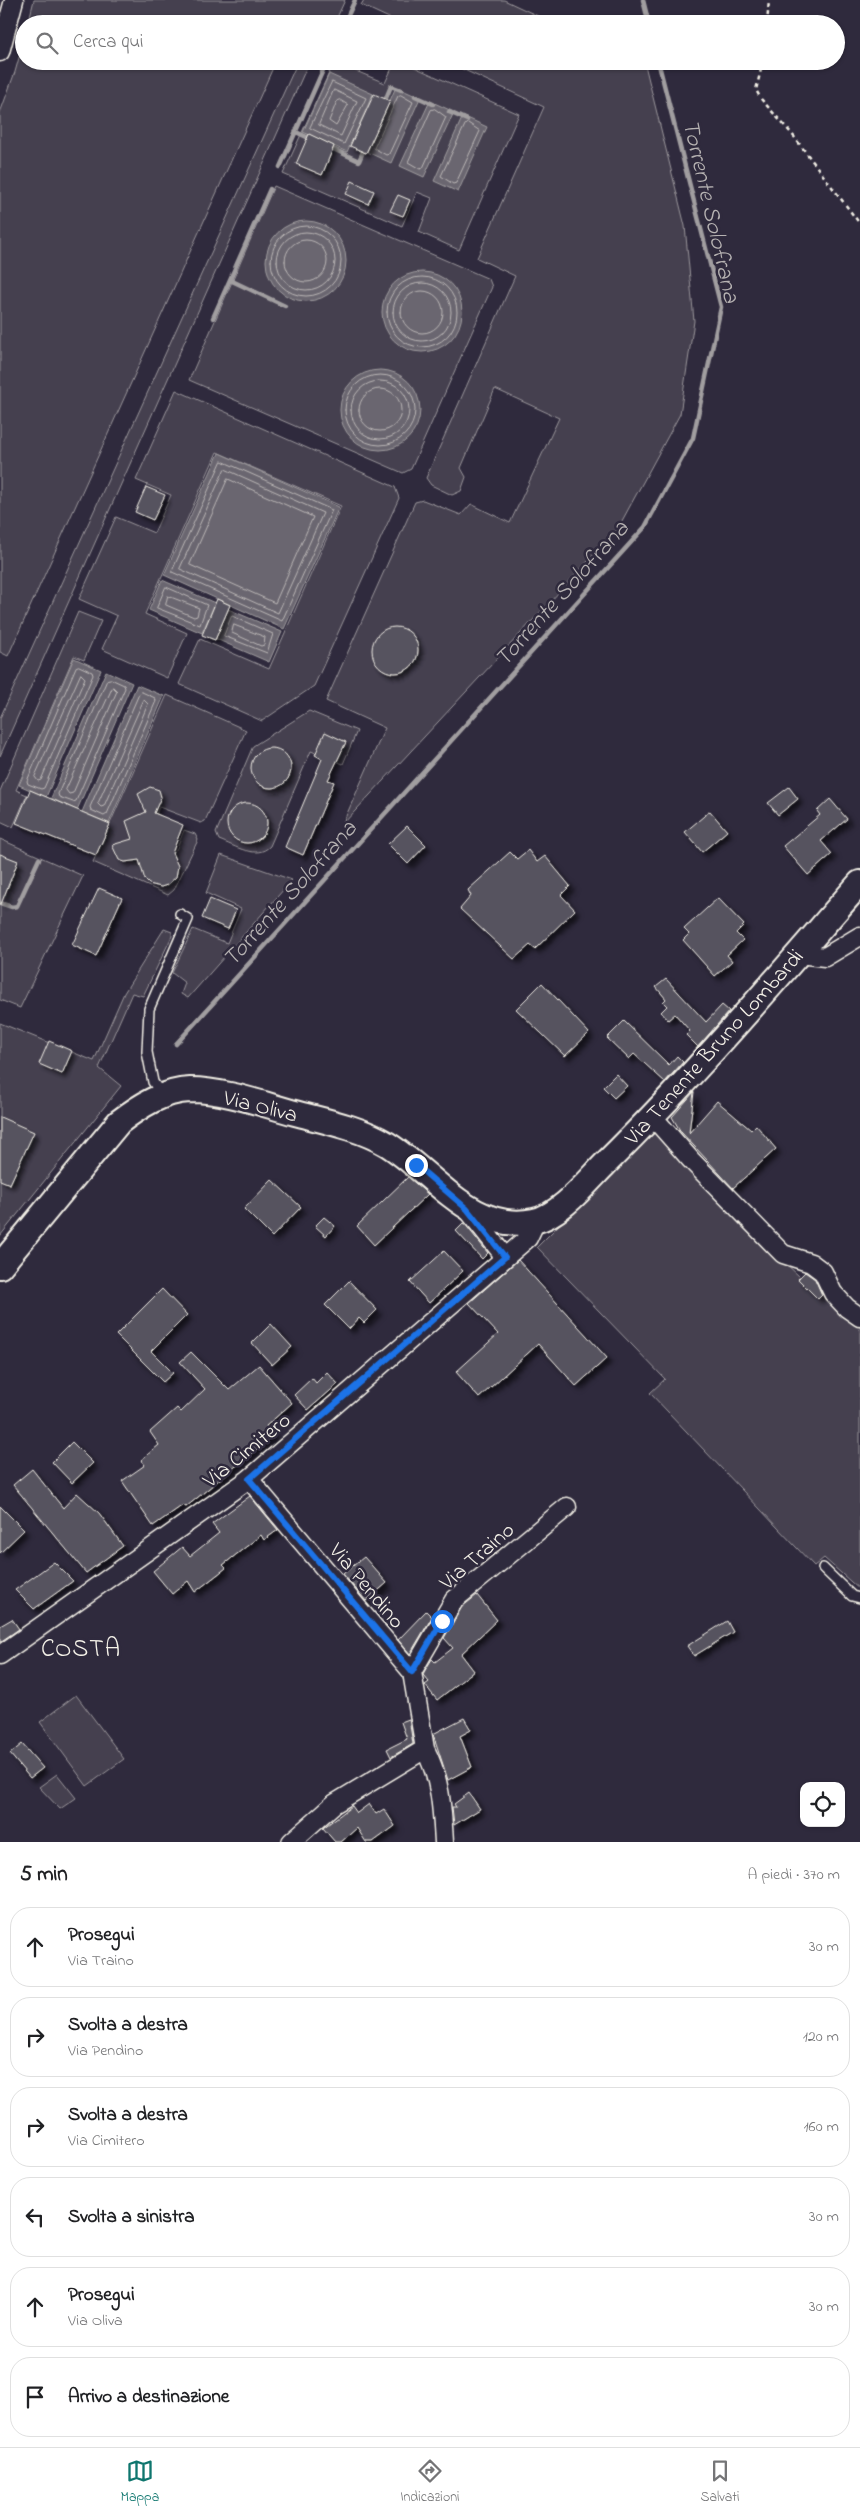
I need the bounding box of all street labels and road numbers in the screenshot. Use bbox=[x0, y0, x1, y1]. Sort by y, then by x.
street label: Via Tenente Bruno Lombardi bbox=[617, 943, 812, 1154]
street label: Via Oliva bbox=[219, 1083, 301, 1133]
street label: Via Cimitero bbox=[196, 1406, 299, 1498]
street label: Via Traino bbox=[433, 1516, 523, 1600]
street label: Via Pendino bbox=[320, 1536, 411, 1637]

